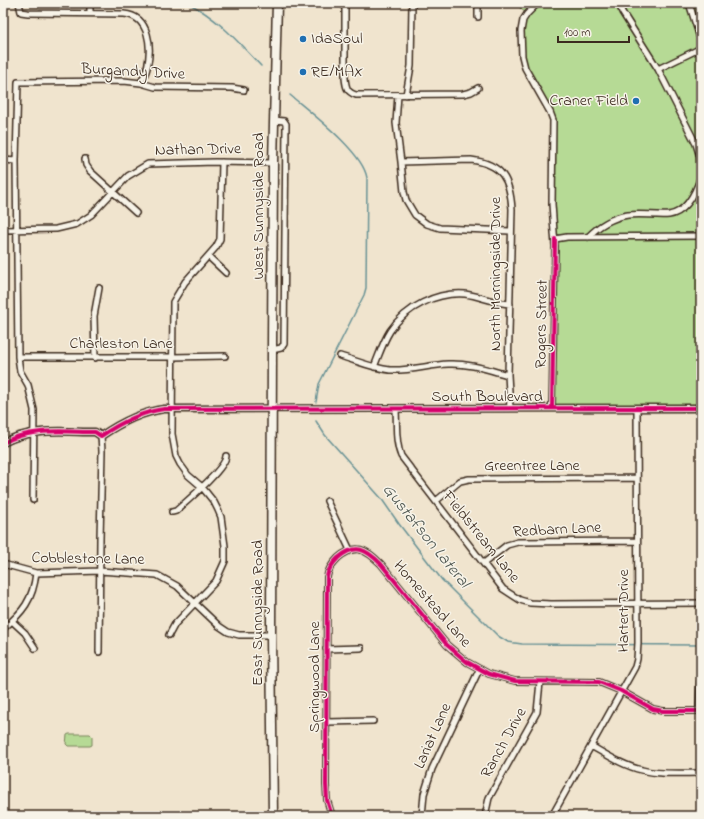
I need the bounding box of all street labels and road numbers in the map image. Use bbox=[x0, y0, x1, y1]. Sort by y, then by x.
street label: Burgandy Drive bbox=[80, 57, 186, 87]
street label: West Sunnyside Road bbox=[247, 132, 271, 280]
street label: Nathan Drive bbox=[155, 137, 242, 163]
street label: North Morningside Drive bbox=[484, 196, 508, 351]
street label: Rogers Street bbox=[529, 279, 555, 369]
street label: Charleston Lane bbox=[69, 332, 173, 356]
street label: South Boulevard bbox=[431, 385, 543, 409]
street label: Greentree Lane bbox=[484, 454, 581, 478]
street label: Fieldstream Lane bbox=[436, 485, 526, 589]
street label: Redbarn Lane bbox=[512, 516, 603, 544]
street label: East Sunnyside Road bbox=[246, 540, 270, 686]
street label: Cobblestone Lane bbox=[31, 546, 145, 572]
street label: Homestead Lane bbox=[387, 555, 477, 654]
street label: Hartert Drive bbox=[612, 569, 636, 653]
street label: Springwood Lane bbox=[303, 620, 327, 733]
street label: Lariat Lane bbox=[408, 698, 459, 773]
street label: Ranch Drive bbox=[475, 703, 534, 783]

